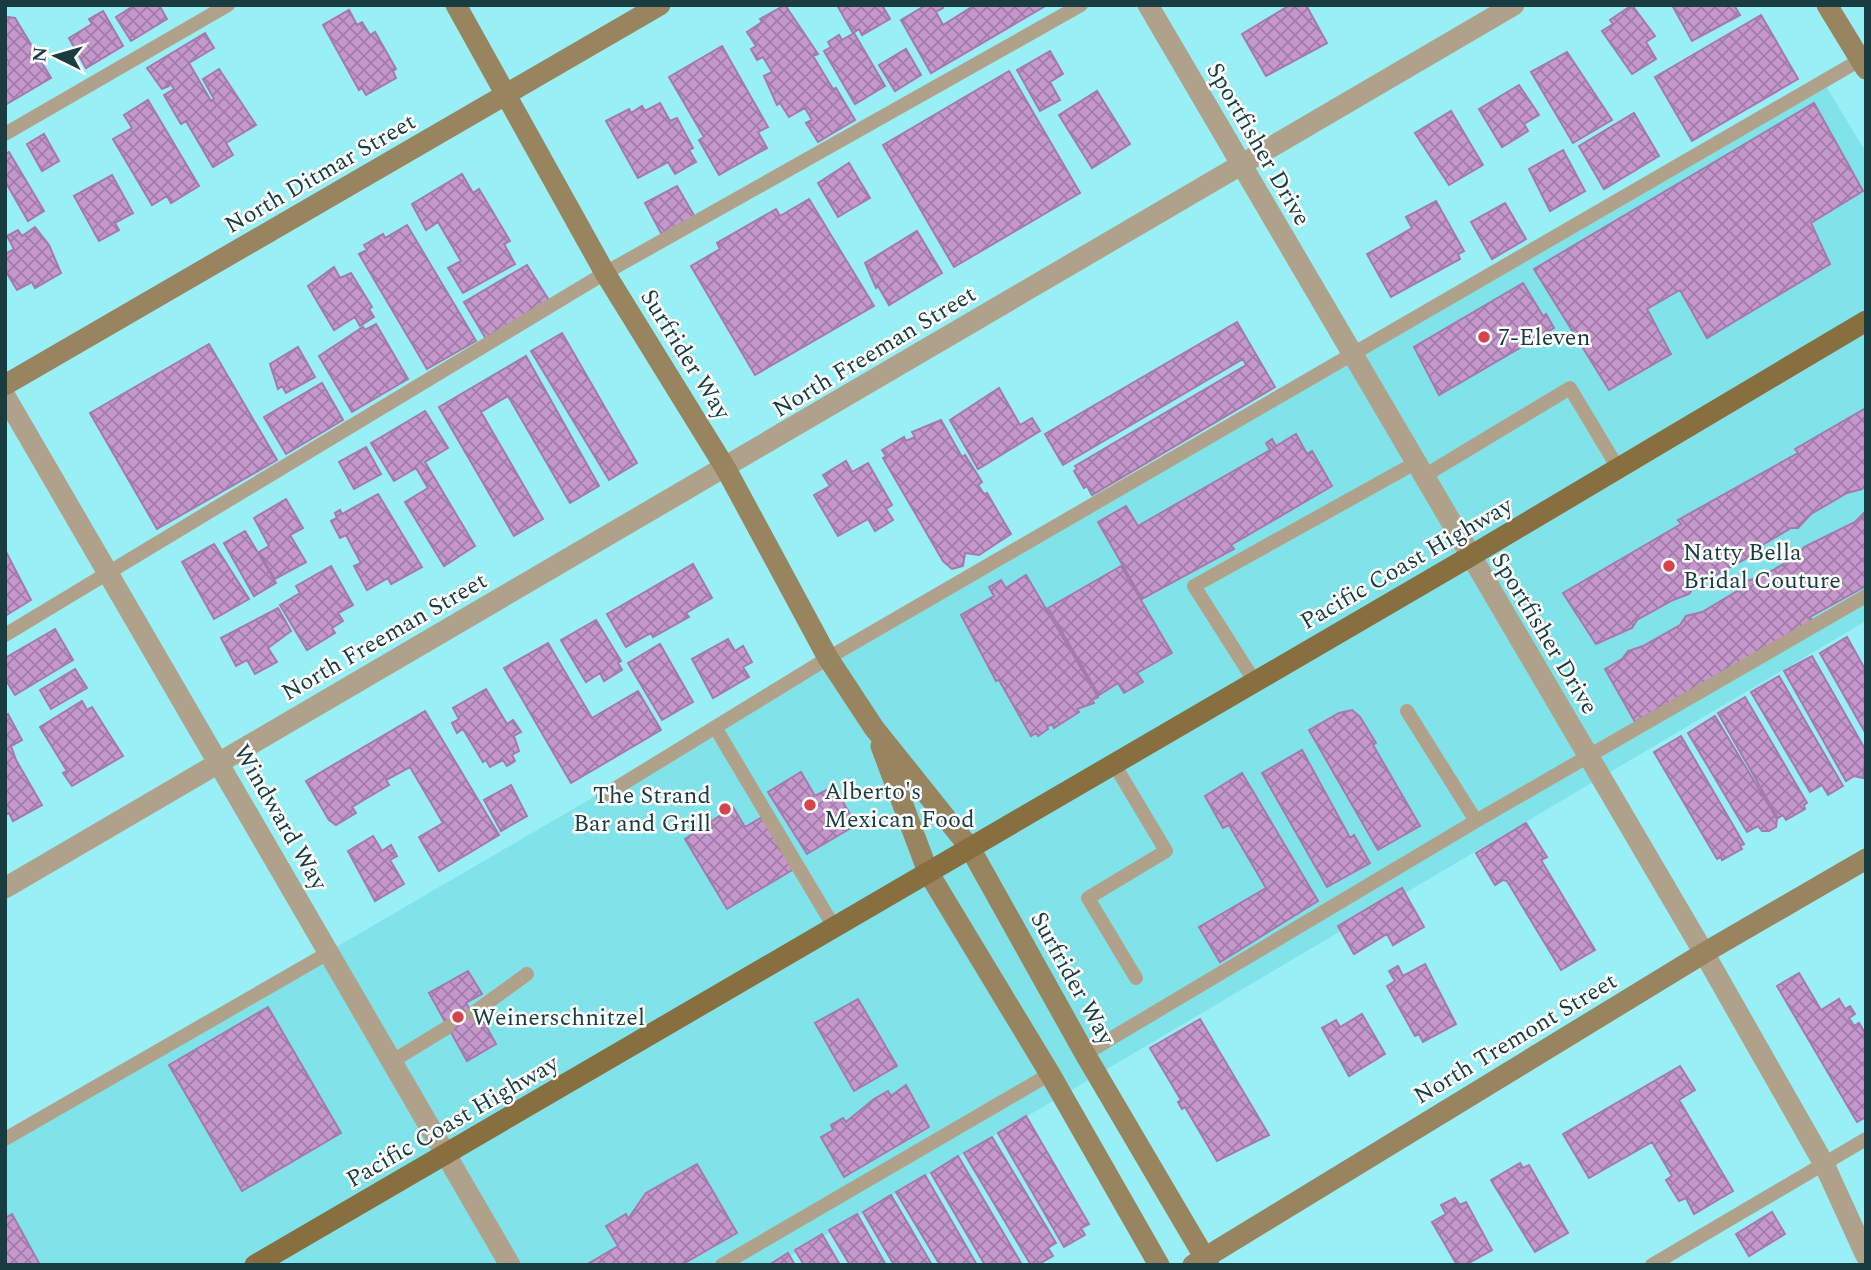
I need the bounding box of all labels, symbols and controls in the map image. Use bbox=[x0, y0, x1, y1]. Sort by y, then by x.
north arrow bbox=[21, 21, 91, 91]
text: N bbox=[25, 46, 56, 64]
street label: Sportfisher Drive bbox=[1197, 56, 1320, 233]
street label: North Ditmar Street bbox=[218, 104, 423, 243]
street label: North Freeman Street bbox=[766, 277, 983, 427]
street label: Surfrider Way bbox=[631, 282, 740, 428]
place label: 7-Eleven bbox=[1498, 320, 1590, 356]
marker: 7-Eleven bbox=[1476, 329, 1492, 345]
street label: Pacific Coast Highway bbox=[1293, 487, 1521, 640]
place label: Natty Bella Bridal Couture bbox=[1683, 535, 1841, 599]
street label: Sportfisher Drive bbox=[1481, 546, 1607, 721]
marker: Natty Bella Bridal Couture bbox=[1661, 558, 1677, 574]
street label: North Freeman Street bbox=[275, 563, 494, 710]
street label: Windward Way bbox=[224, 738, 337, 898]
place label: Alberto's Mexican Food bbox=[824, 774, 975, 838]
place label: The Strand Bar and Grill bbox=[573, 778, 711, 842]
marker: Alberto's Mexican Food bbox=[802, 797, 818, 813]
marker: The Strand Bar and Grill bbox=[717, 801, 733, 817]
street label: Surfrider Way bbox=[1021, 905, 1124, 1053]
street label: North Tremont Street bbox=[1407, 964, 1624, 1114]
place label: Weinerschnitzel bbox=[472, 1000, 645, 1036]
marker: Weinerschnitzel bbox=[450, 1009, 466, 1025]
street label: Pacific Coast Highway bbox=[339, 1045, 567, 1198]

